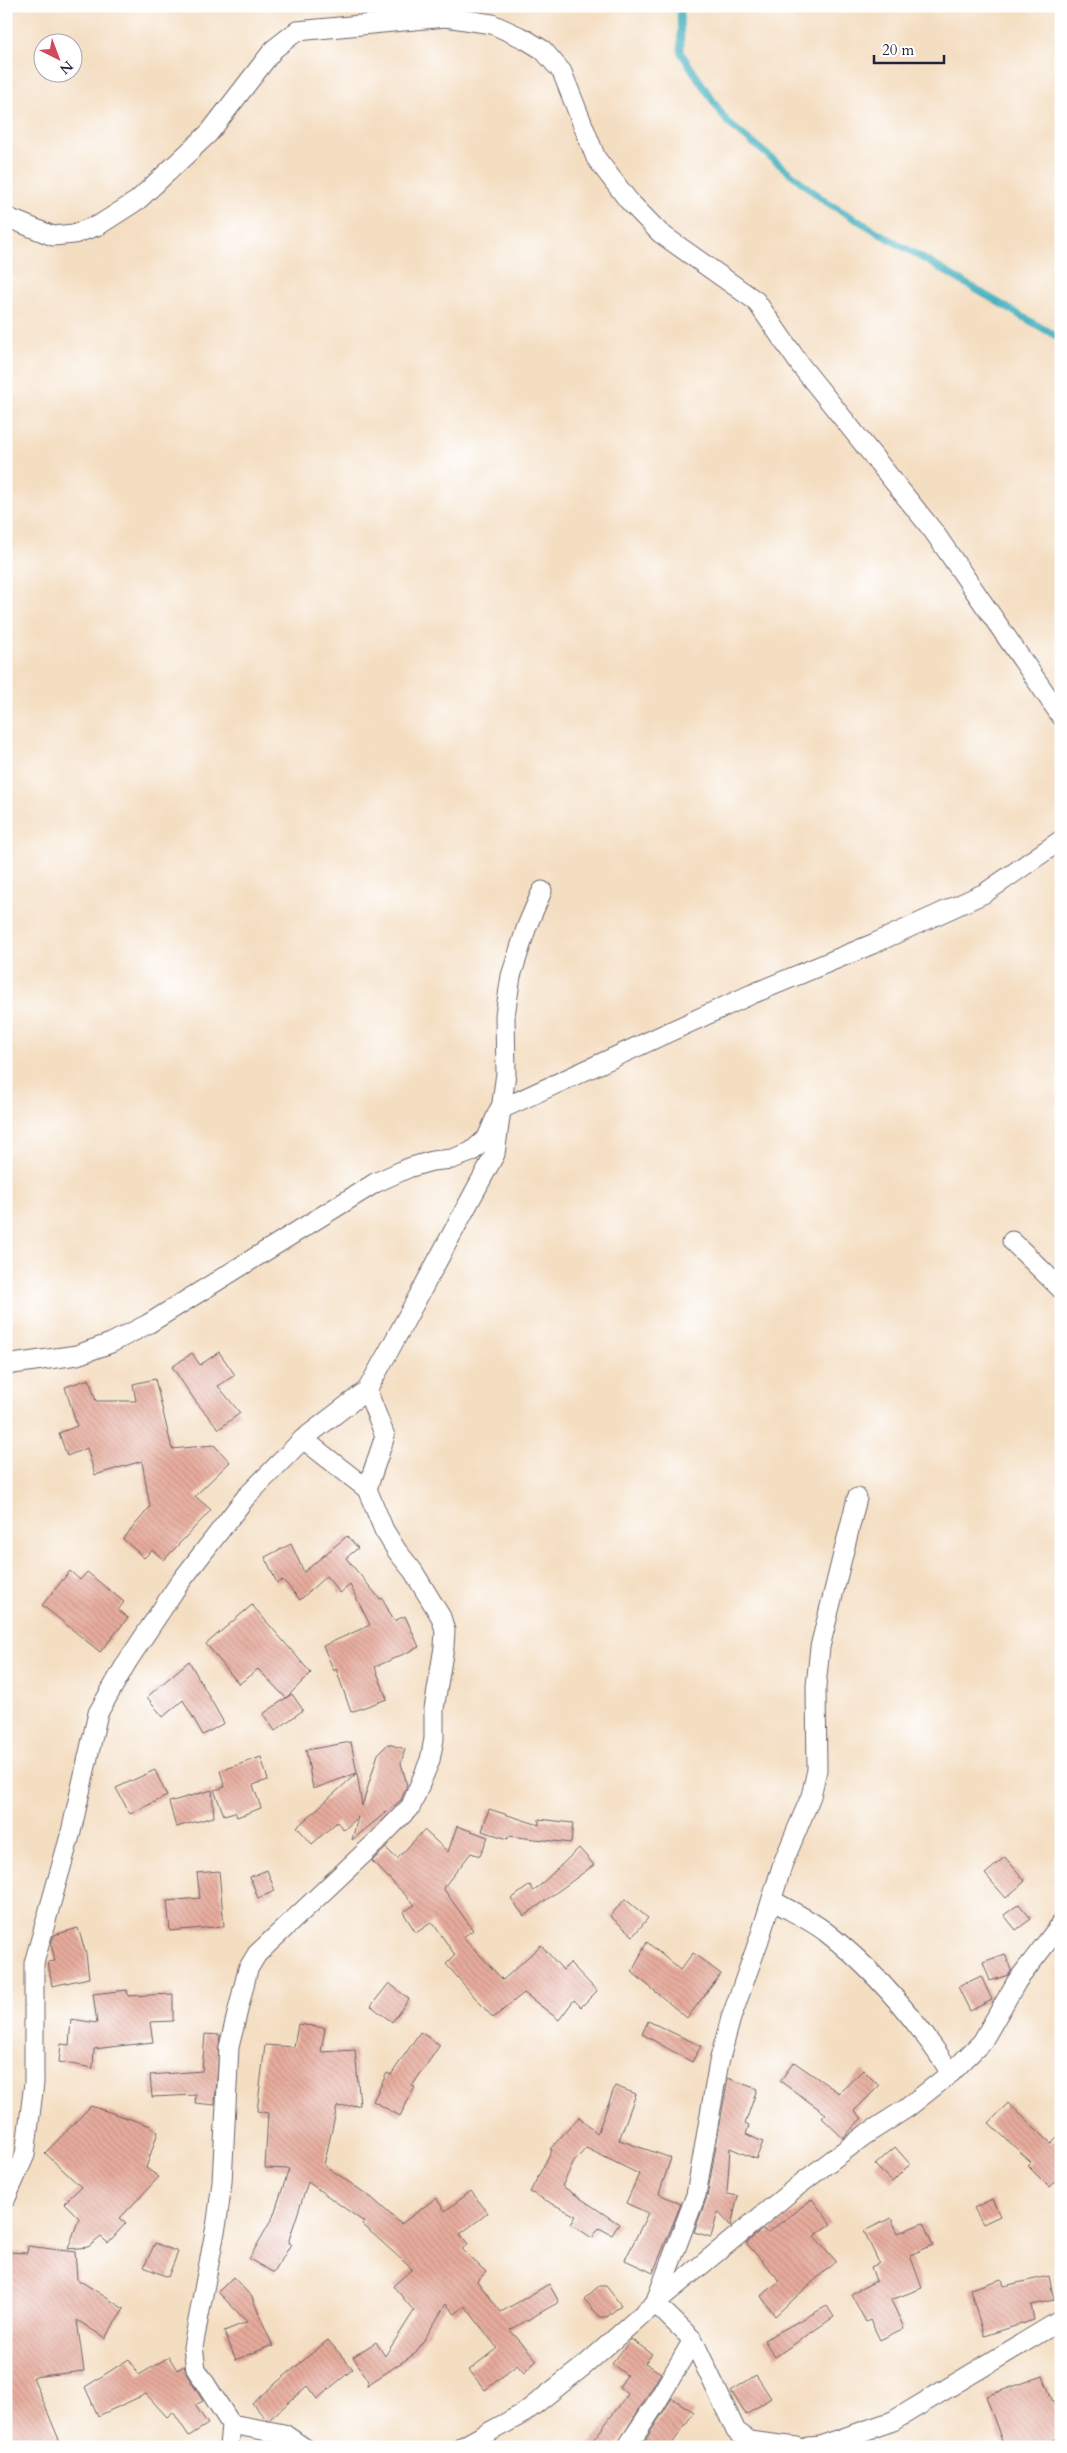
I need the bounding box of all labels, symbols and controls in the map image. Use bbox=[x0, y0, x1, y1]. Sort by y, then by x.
north arrow bbox=[32, 32, 82, 82]
scale bar bbox=[874, 32, 944, 64]
text: 20 m bbox=[882, 40, 914, 60]
text: N bbox=[55, 56, 77, 78]

